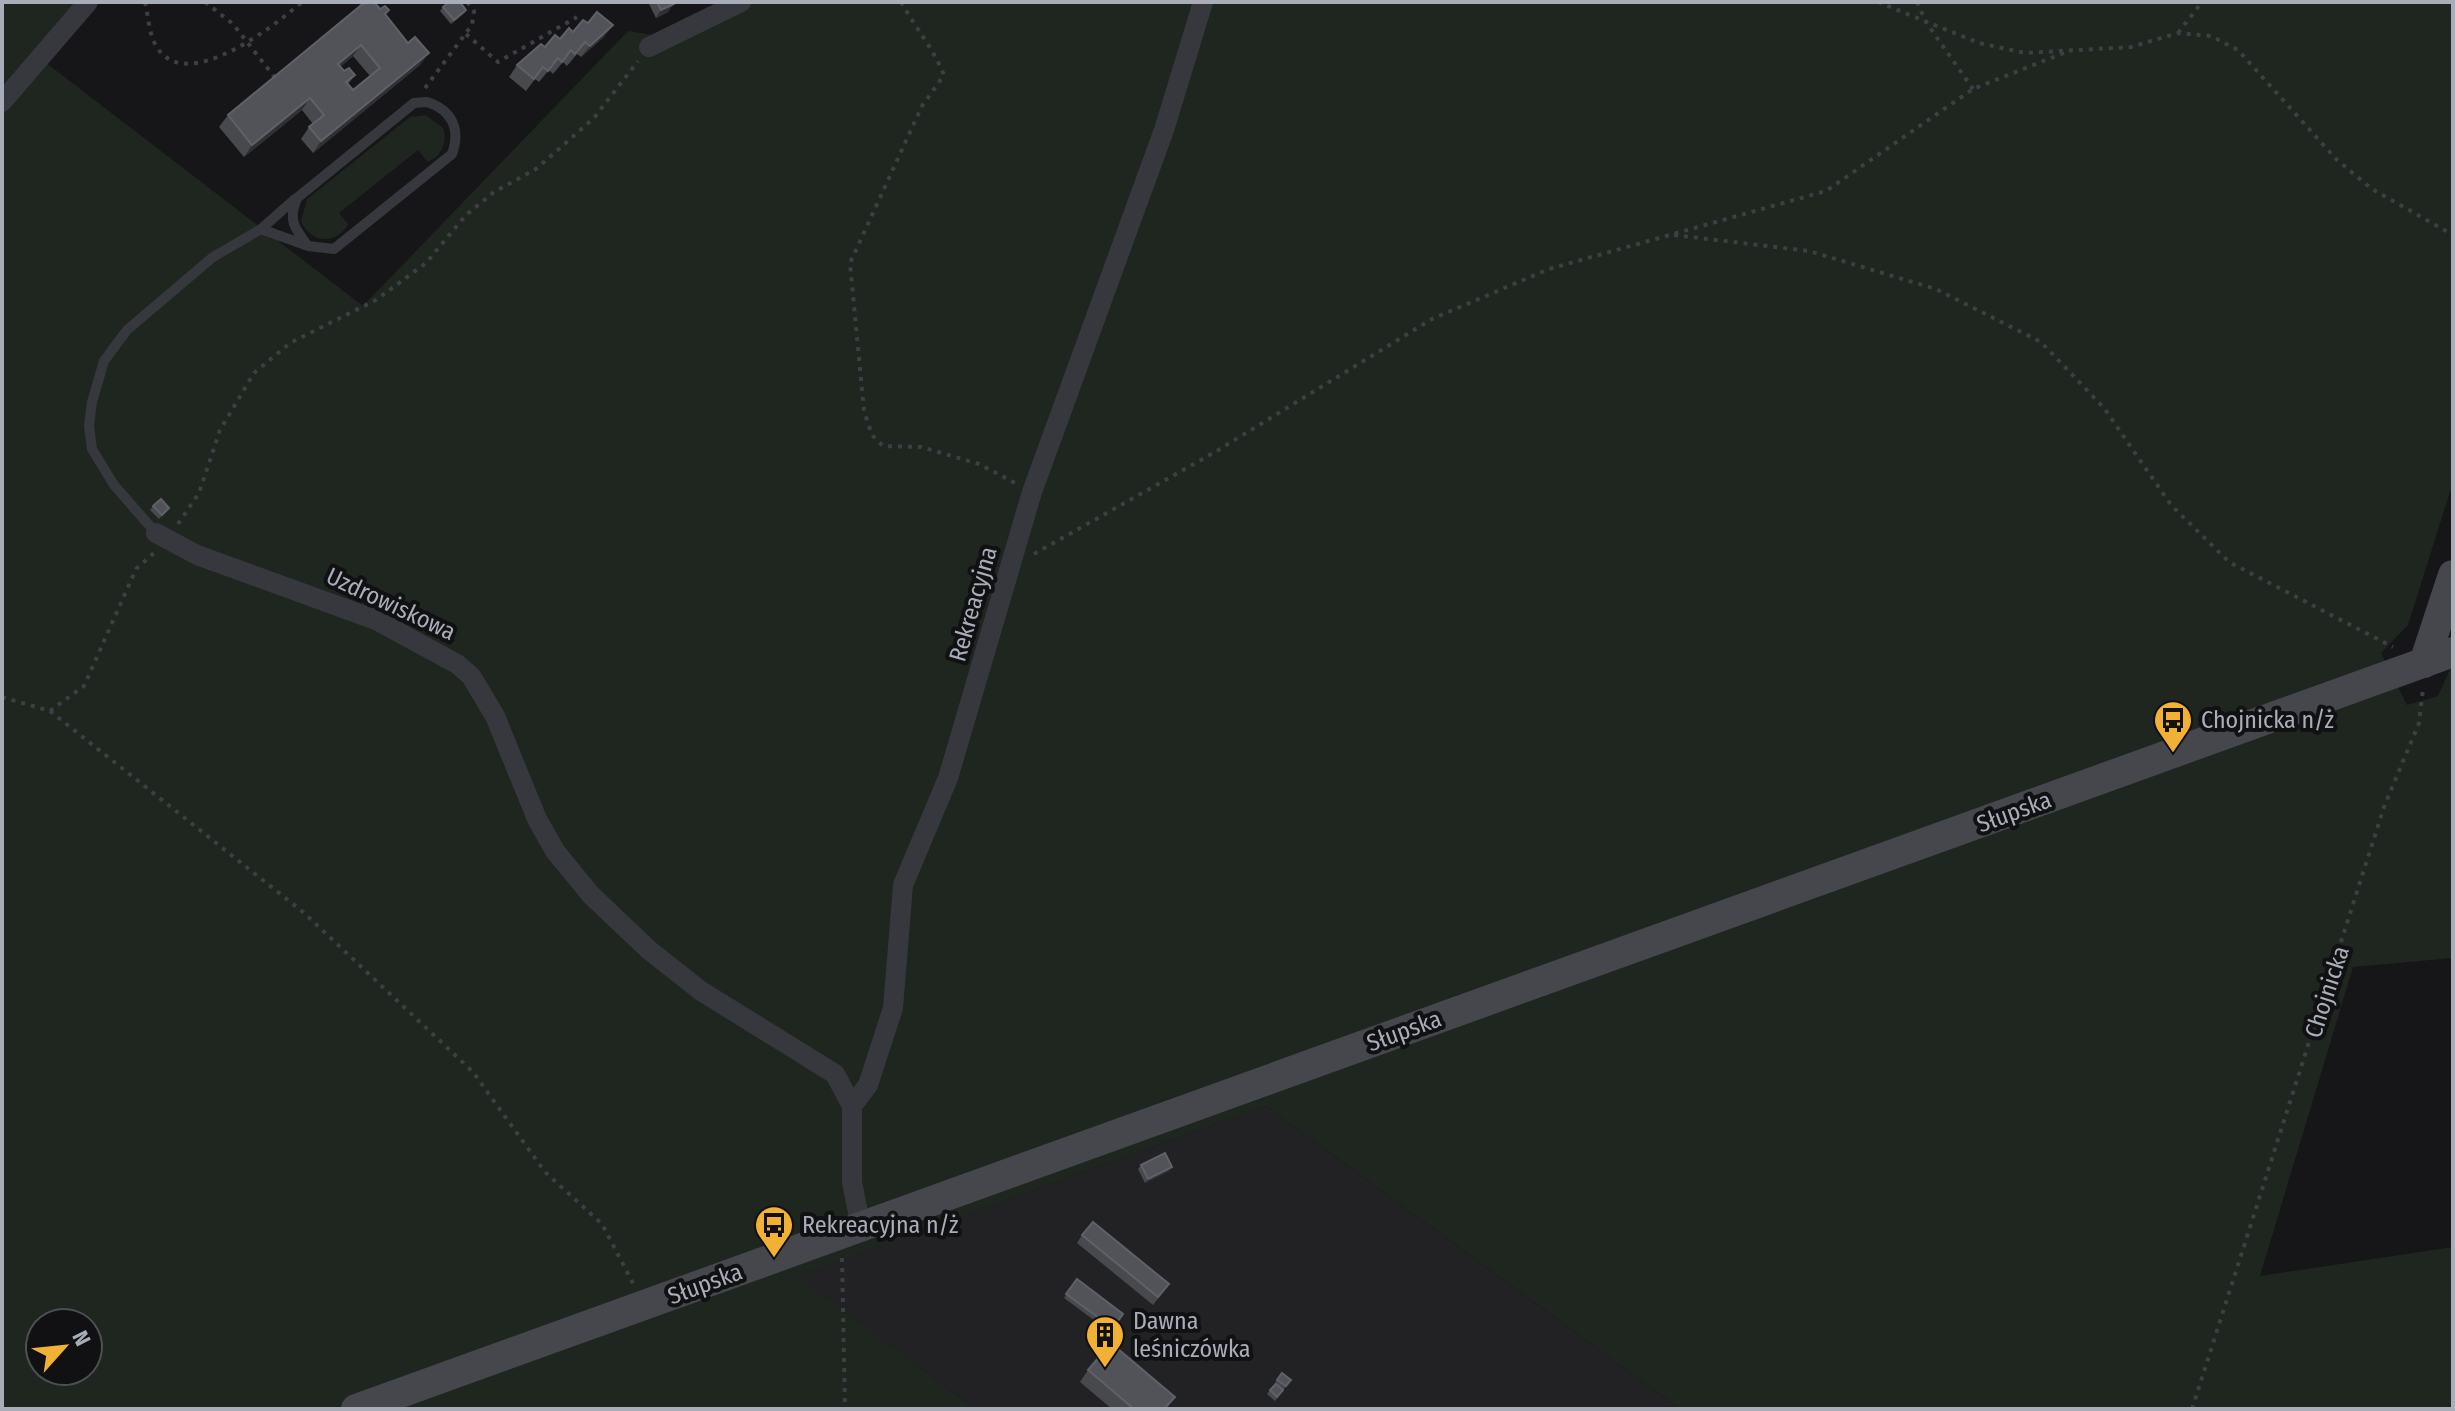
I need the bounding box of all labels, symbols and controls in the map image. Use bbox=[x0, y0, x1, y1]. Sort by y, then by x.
street label: Rekreacyjna bbox=[943, 543, 1003, 665]
street label: Uzdrowiskowa bbox=[322, 562, 460, 646]
bus stop icon: Chojnicka n/ż bbox=[2152, 699, 2194, 754]
place label: Chojnicka n/ż bbox=[2201, 706, 2334, 734]
street label: Słupska bbox=[1973, 786, 2055, 838]
street label: Chojnicka bbox=[2299, 943, 2355, 1041]
street label: Słupska bbox=[1363, 1005, 1445, 1057]
bus stop icon: Rekreacyjna n/ż bbox=[753, 1204, 795, 1259]
place label: Rekreacyjna n/ż bbox=[802, 1211, 959, 1239]
street label: Słupska bbox=[664, 1258, 746, 1310]
north arrow bbox=[24, 1307, 104, 1387]
place label: Dawna leśniczówka bbox=[1133, 1307, 1251, 1363]
building icon: Dawna leśniczówka bbox=[1084, 1314, 1126, 1369]
text: N bbox=[66, 1326, 96, 1350]

